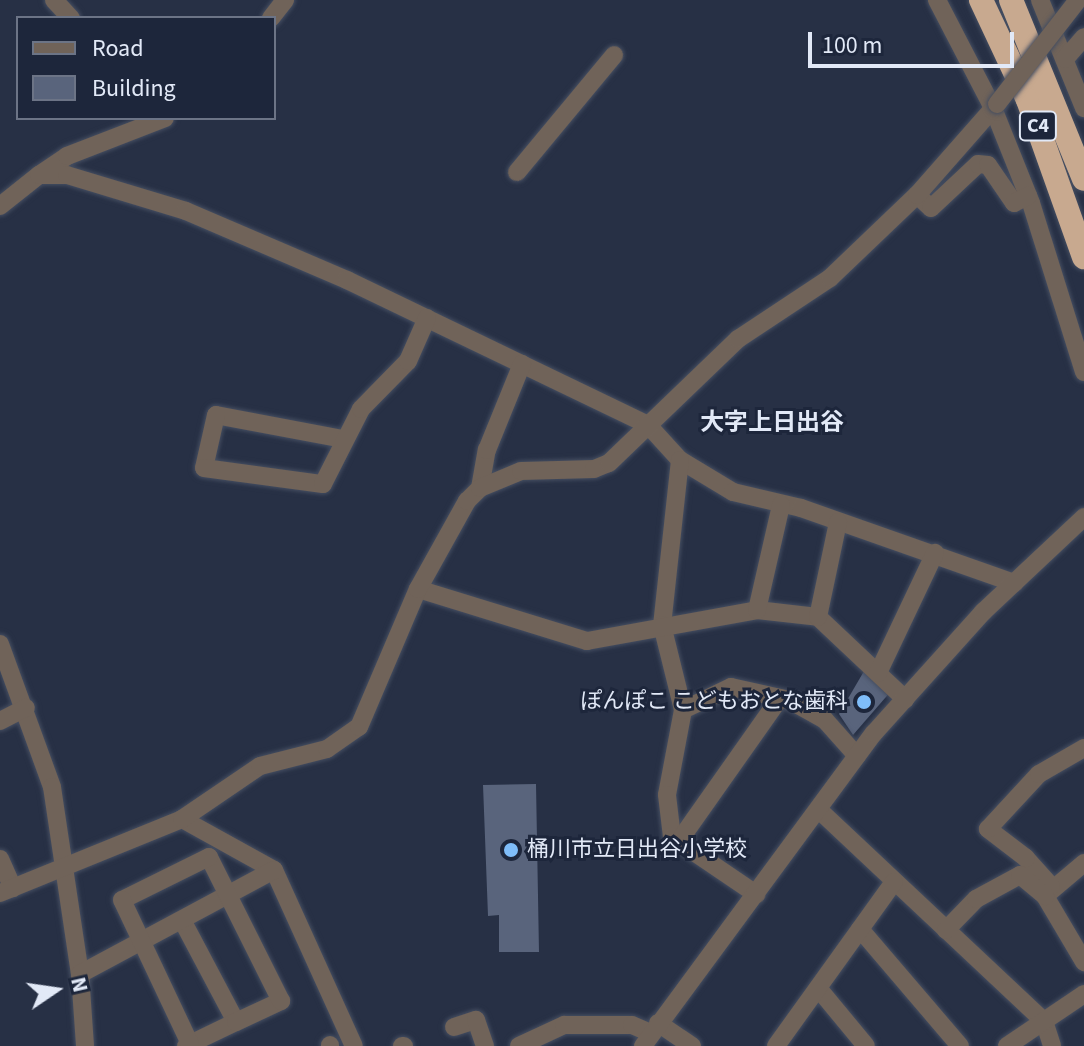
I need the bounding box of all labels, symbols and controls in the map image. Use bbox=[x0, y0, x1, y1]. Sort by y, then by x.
legend bbox=[16, 16, 276, 120]
scale bar bbox=[812, 16, 1018, 66]
text: 100 m bbox=[822, 28, 882, 63]
text: Road bbox=[92, 31, 144, 66]
text: Building bbox=[92, 71, 176, 106]
road number: C4 bbox=[1018, 110, 1058, 142]
district label: 大字上日出谷 bbox=[700, 409, 844, 437]
place label: ぽんぽこ こどもおとな歯科 bbox=[580, 689, 848, 715]
marker: ぽんぽこ こどもおとな歯科 bbox=[855, 693, 873, 711]
place label: 桶川市立日出谷小学校 bbox=[527, 837, 747, 863]
marker: 桶川市立日出谷小学校 bbox=[502, 841, 520, 859]
north arrow bbox=[16, 950, 96, 1030]
text: N bbox=[62, 974, 97, 995]

